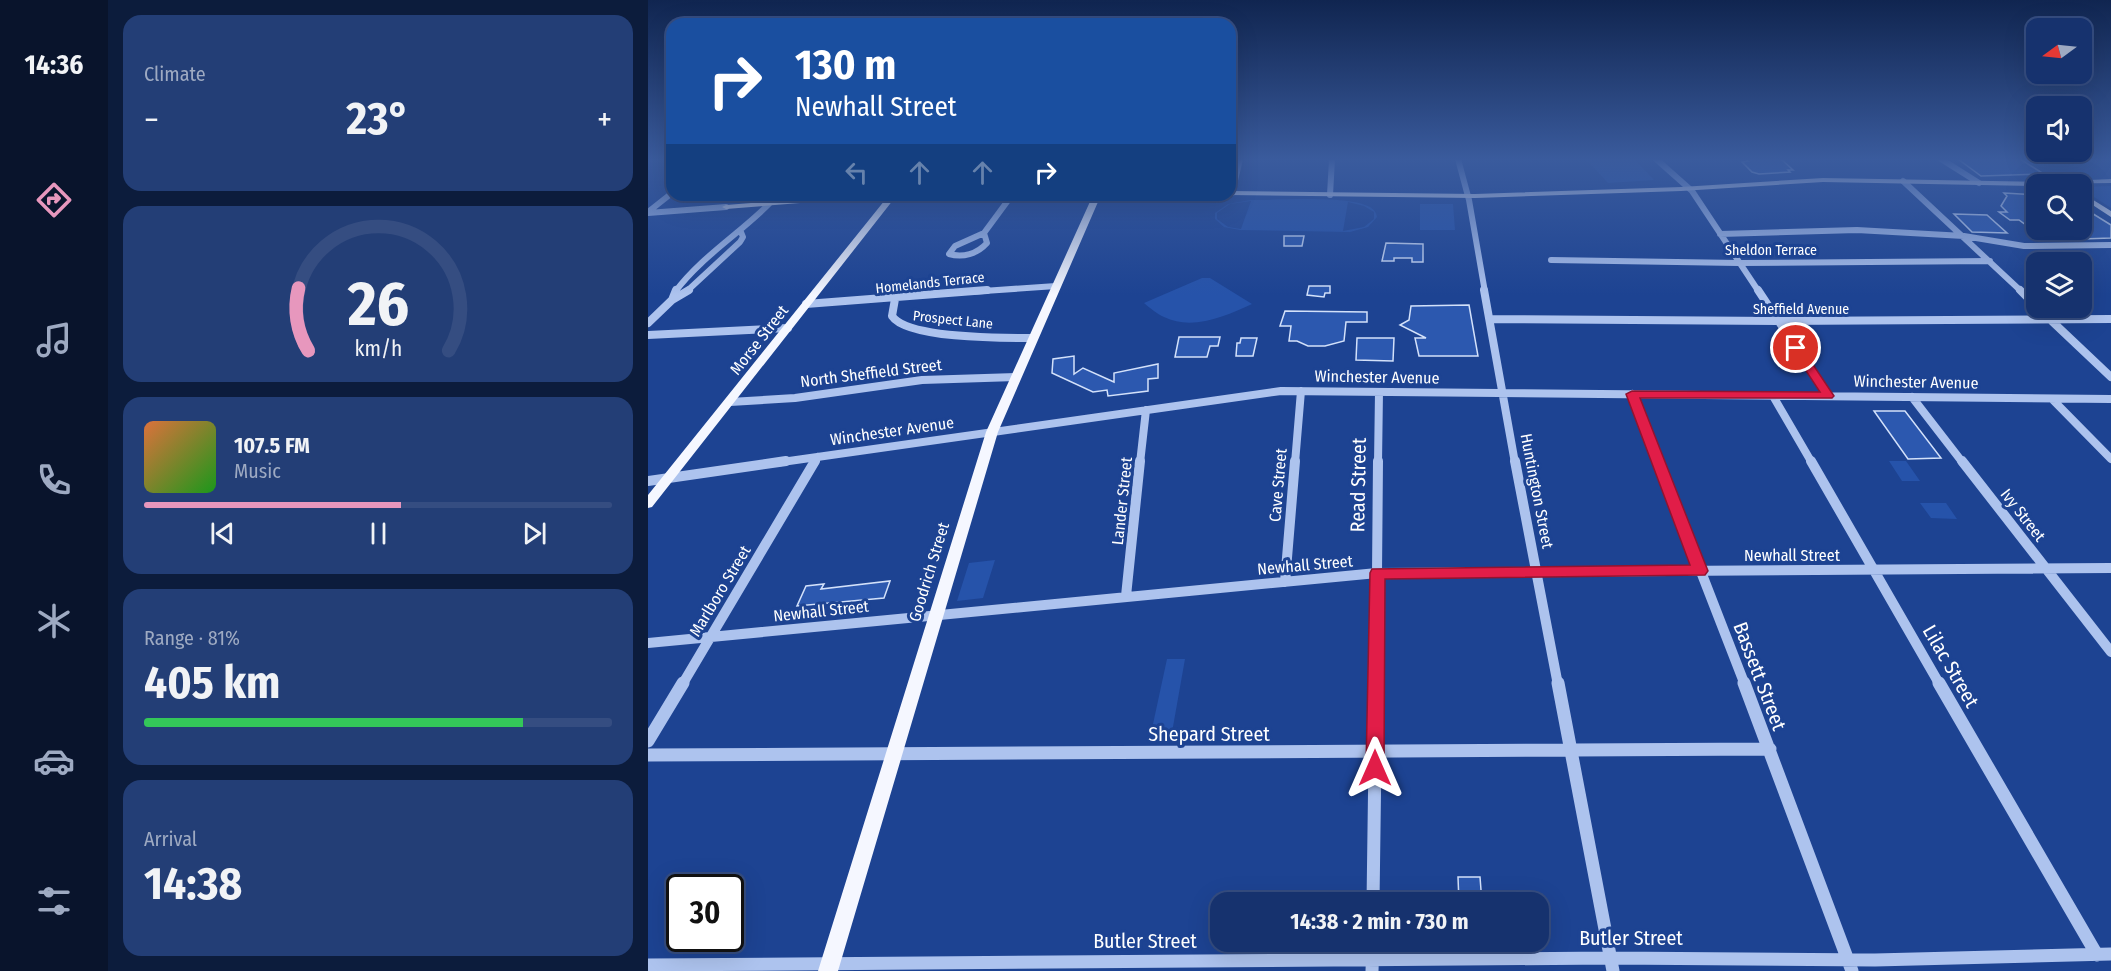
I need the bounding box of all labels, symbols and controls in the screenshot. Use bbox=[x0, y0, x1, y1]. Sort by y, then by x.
north arrow bbox=[2026, 18, 2092, 84]
map controls bbox=[2026, 18, 2092, 318]
text: 130 m bbox=[795, 40, 896, 90]
icon: right bbox=[696, 42, 774, 120]
text: 14:36 bbox=[25, 49, 83, 81]
text: Climate bbox=[144, 62, 206, 86]
text: Newhall Street bbox=[795, 91, 957, 123]
text: 23° bbox=[346, 92, 410, 146]
button: sound bbox=[2026, 96, 2092, 162]
text: − bbox=[144, 100, 159, 140]
text: + bbox=[597, 100, 612, 140]
icon: left bbox=[840, 156, 873, 189]
icon: ahead bbox=[903, 156, 936, 189]
icon: ahead bbox=[966, 156, 999, 189]
icon: right bbox=[1029, 156, 1062, 189]
button: search bbox=[2026, 174, 2092, 240]
icon: directions bbox=[33, 179, 75, 221]
street label: Sheldon Terrace bbox=[1725, 242, 1817, 259]
button: layers bbox=[2026, 252, 2092, 318]
text: 26 bbox=[346, 267, 409, 342]
street label: Homelands Terrace bbox=[875, 269, 985, 297]
street label: Morse Street bbox=[726, 301, 793, 379]
street label: Sheffield Avenue bbox=[1753, 301, 1849, 318]
street label: Prospect Lane bbox=[912, 307, 994, 333]
icon: music bbox=[33, 319, 75, 361]
pin bbox=[1770, 322, 1821, 373]
icon: arrive bbox=[1779, 331, 1812, 364]
text: km/h bbox=[354, 337, 402, 363]
street label: North Sheffield Street bbox=[799, 355, 944, 391]
street label: Winchester Avenue bbox=[1314, 366, 1440, 388]
street label: Winchester Avenue bbox=[1853, 371, 1979, 393]
street label: Winchester Avenue bbox=[829, 413, 955, 449]
text: 107.5 FM bbox=[234, 432, 310, 459]
street label: Huntington Street bbox=[1517, 432, 1558, 551]
street label: Read Street bbox=[1345, 437, 1371, 533]
street label: Cave Street bbox=[1265, 447, 1291, 523]
street label: Lander Street bbox=[1108, 455, 1136, 546]
icon: phone bbox=[33, 459, 75, 501]
text: Music bbox=[234, 459, 281, 483]
street label: Ivy Street bbox=[1997, 485, 2050, 546]
icon: previous bbox=[206, 517, 239, 550]
icon: pause bbox=[362, 517, 395, 550]
icon: next bbox=[518, 517, 551, 550]
street label: Goodrich Street bbox=[905, 519, 953, 624]
street label: Marlboro Street bbox=[685, 541, 755, 640]
street label: Newhall Street bbox=[1744, 546, 1841, 565]
street label: Newhall Street bbox=[1256, 551, 1354, 579]
street label: Newhall Street bbox=[772, 596, 870, 625]
icon: climate bbox=[33, 600, 75, 642]
street label: Bassett Street bbox=[1728, 618, 1792, 734]
street label: Lilac Street bbox=[1918, 620, 1984, 712]
text: Range · 81% bbox=[144, 626, 240, 650]
text: 405 km bbox=[144, 656, 280, 710]
street label: Shepard Street bbox=[1148, 722, 1270, 746]
position arrow bbox=[1343, 736, 1407, 800]
icon: car bbox=[33, 740, 75, 782]
text: Arrival bbox=[144, 827, 197, 851]
text: 14:38 bbox=[144, 857, 242, 911]
speed limit sign: 30 bbox=[666, 874, 744, 952]
icon: filters bbox=[33, 880, 75, 922]
text: 14:38 · 2 min · 730 m bbox=[1290, 908, 1469, 935]
street label: Butler Street bbox=[1579, 926, 1683, 950]
street label: Butler Street bbox=[1093, 929, 1197, 953]

